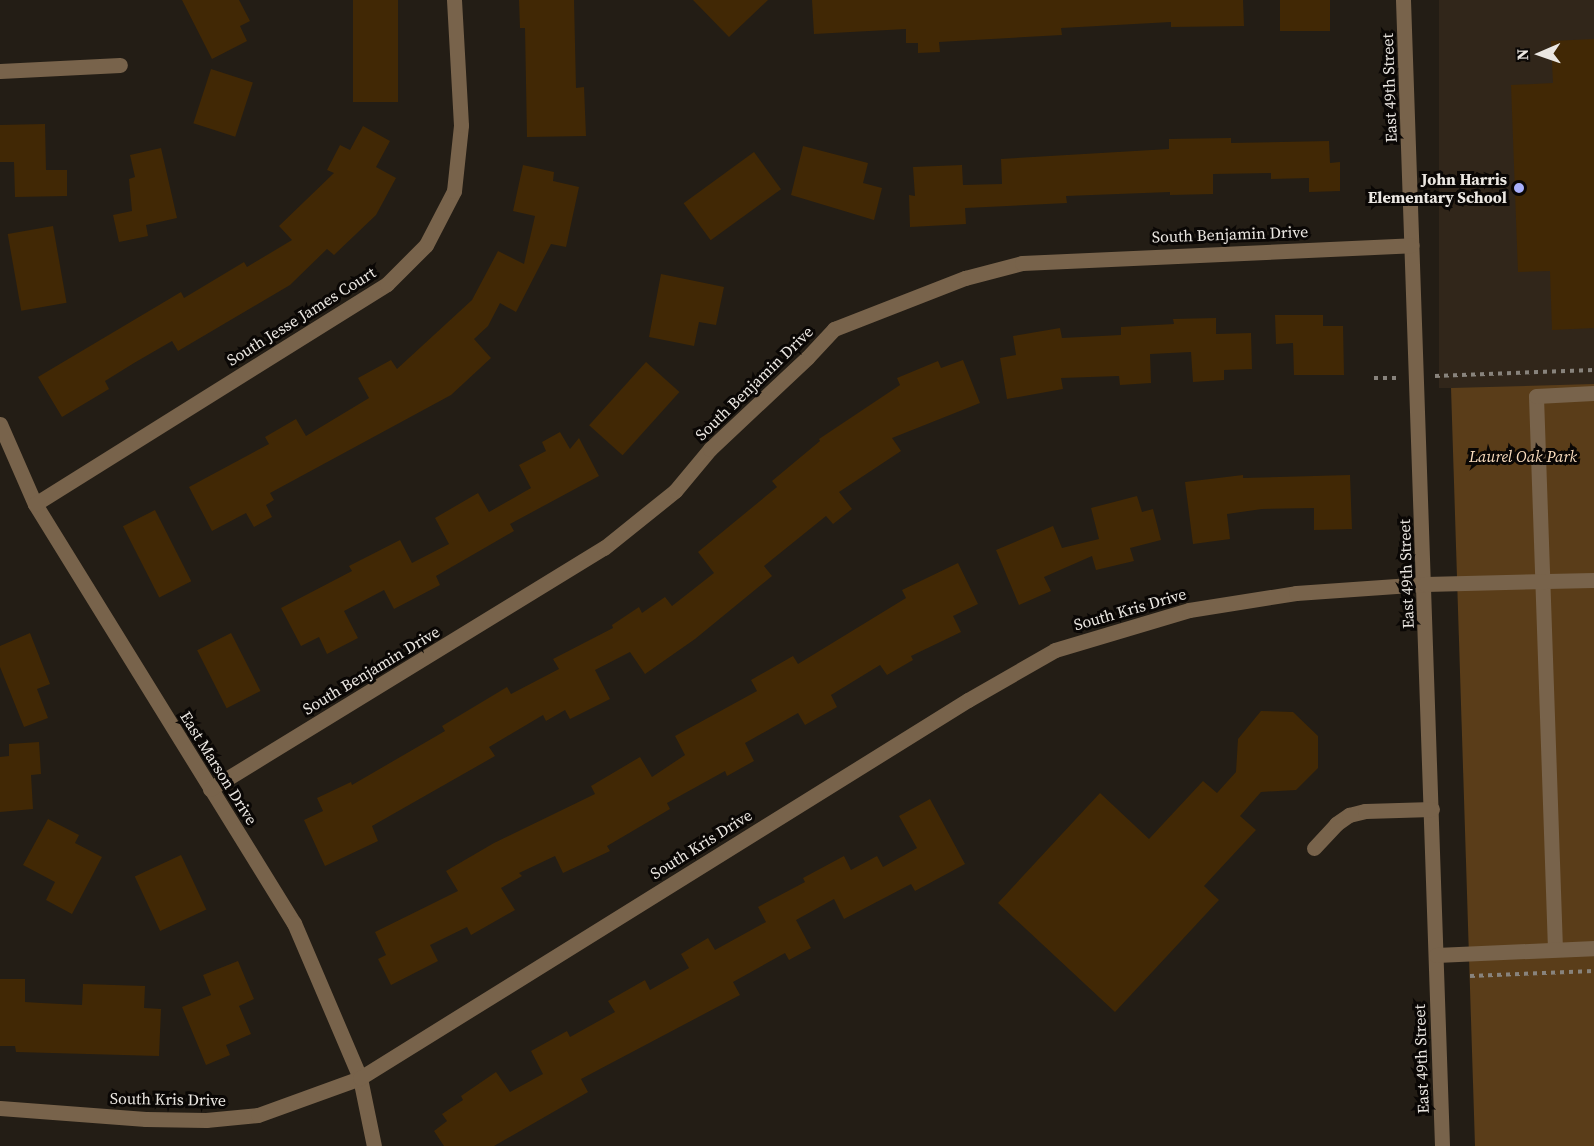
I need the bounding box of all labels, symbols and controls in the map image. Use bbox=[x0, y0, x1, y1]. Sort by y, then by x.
north arrow bbox=[1510, 24, 1570, 84]
street label: East 49th Street bbox=[1377, 33, 1401, 143]
text: N bbox=[1511, 48, 1533, 61]
place label: John Harris Elementary School bbox=[1368, 169, 1507, 207]
marker: John Harris Elementary School bbox=[1512, 181, 1526, 195]
street label: South Benjamin Drive bbox=[1152, 222, 1308, 246]
street label: South Jesse James Court bbox=[223, 262, 379, 370]
street label: South Benjamin Drive bbox=[691, 322, 817, 444]
park label: Laurel Oak Park bbox=[1469, 446, 1577, 466]
street label: East 49th Street bbox=[1394, 519, 1418, 629]
street label: South Kris Drive bbox=[1072, 584, 1188, 634]
street label: South Benjamin Drive bbox=[299, 622, 443, 718]
street label: East Marson Drive bbox=[176, 708, 262, 828]
street label: South Kris Drive bbox=[647, 805, 755, 883]
street label: East 49th Street bbox=[1409, 1004, 1433, 1114]
street label: South Kris Drive bbox=[110, 1088, 226, 1110]

